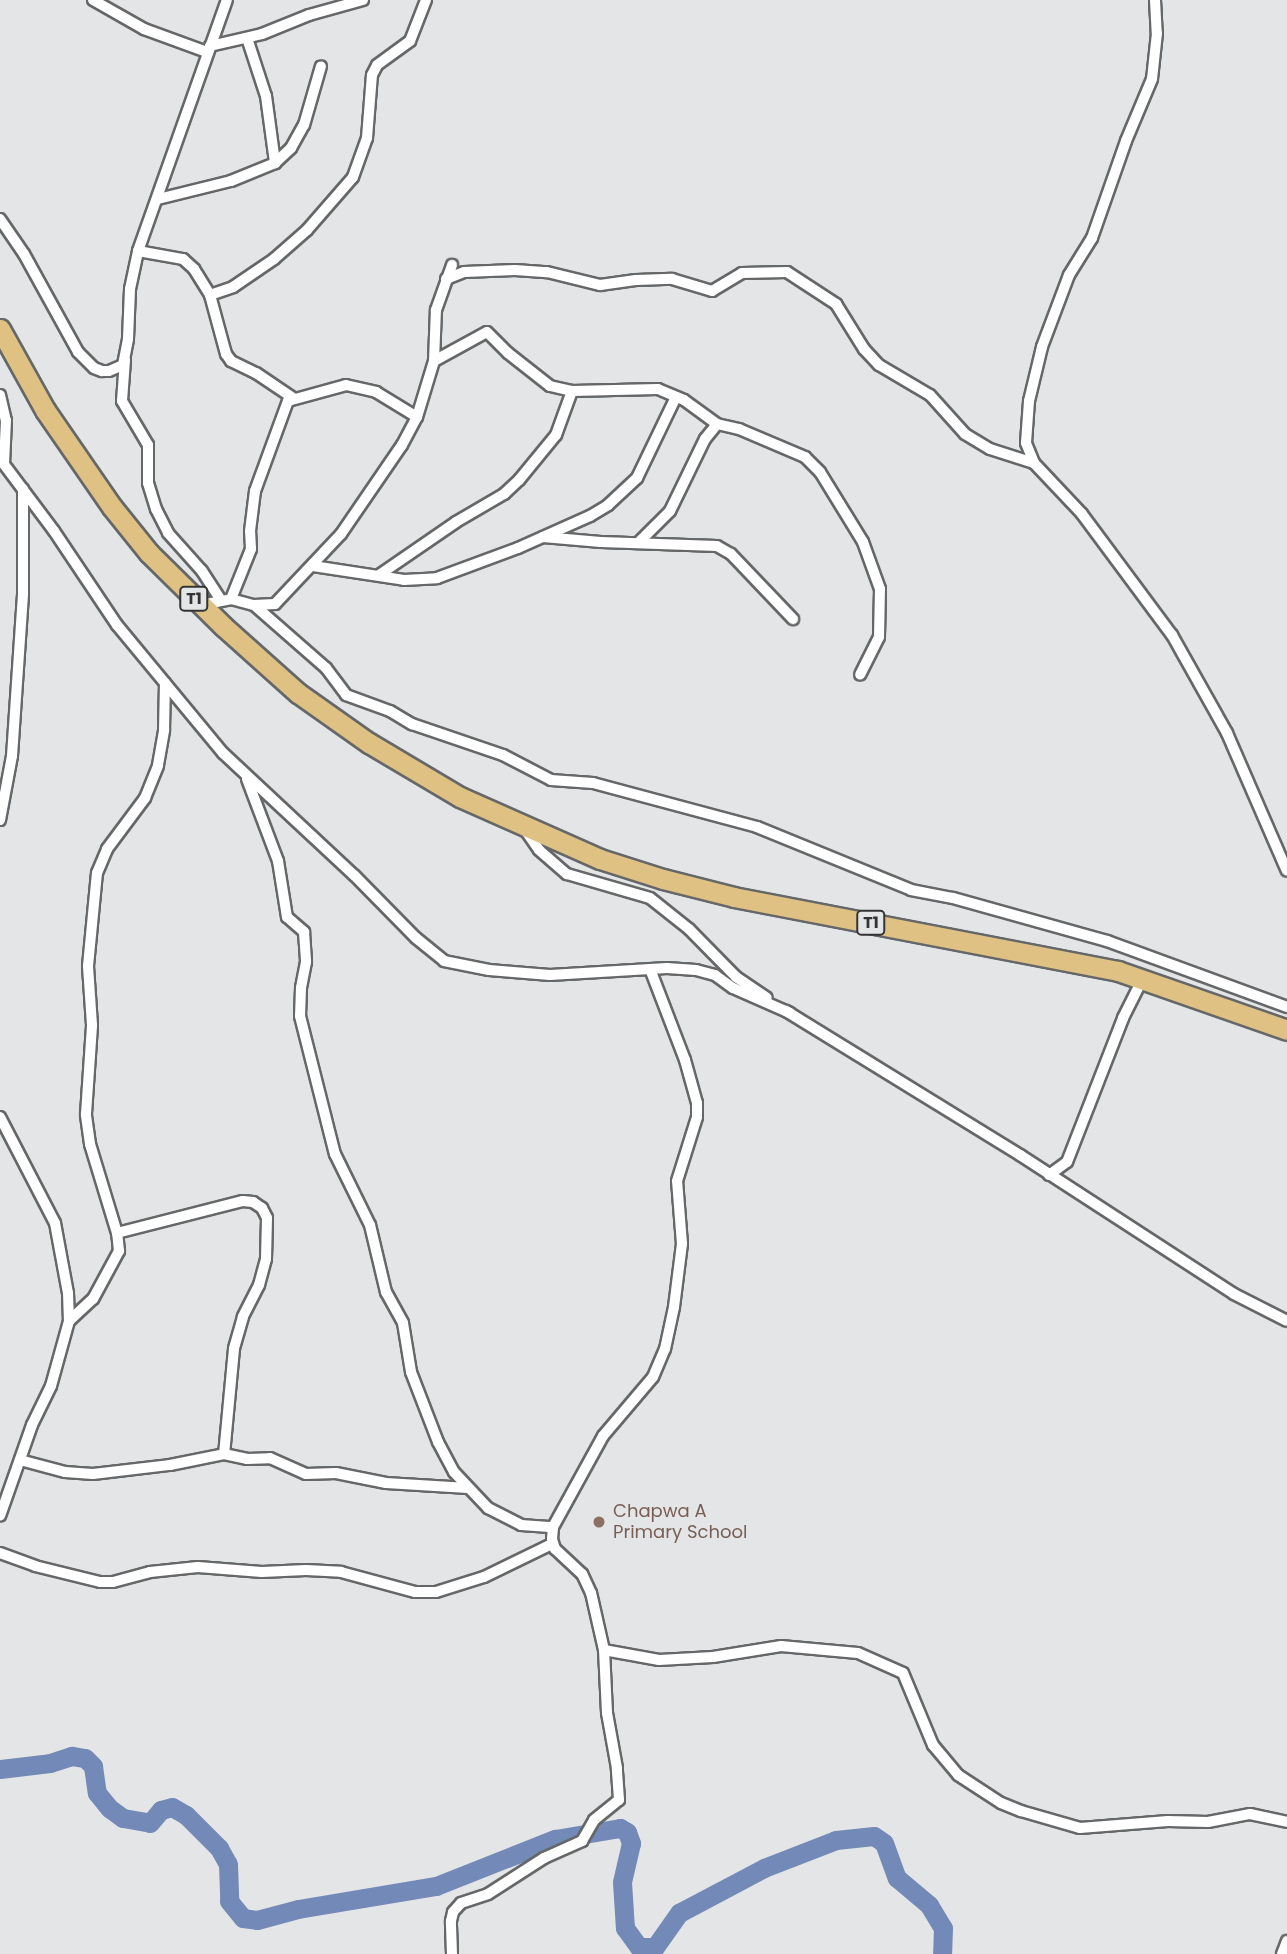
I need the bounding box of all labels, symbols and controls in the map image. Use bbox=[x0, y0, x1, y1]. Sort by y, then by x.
road number: T1 bbox=[178, 586, 210, 612]
road number: T1 bbox=[855, 911, 887, 936]
place label: Chapwa A Primary School bbox=[613, 1501, 747, 1544]
marker: Chapwa A Primary School bbox=[591, 1514, 607, 1530]

